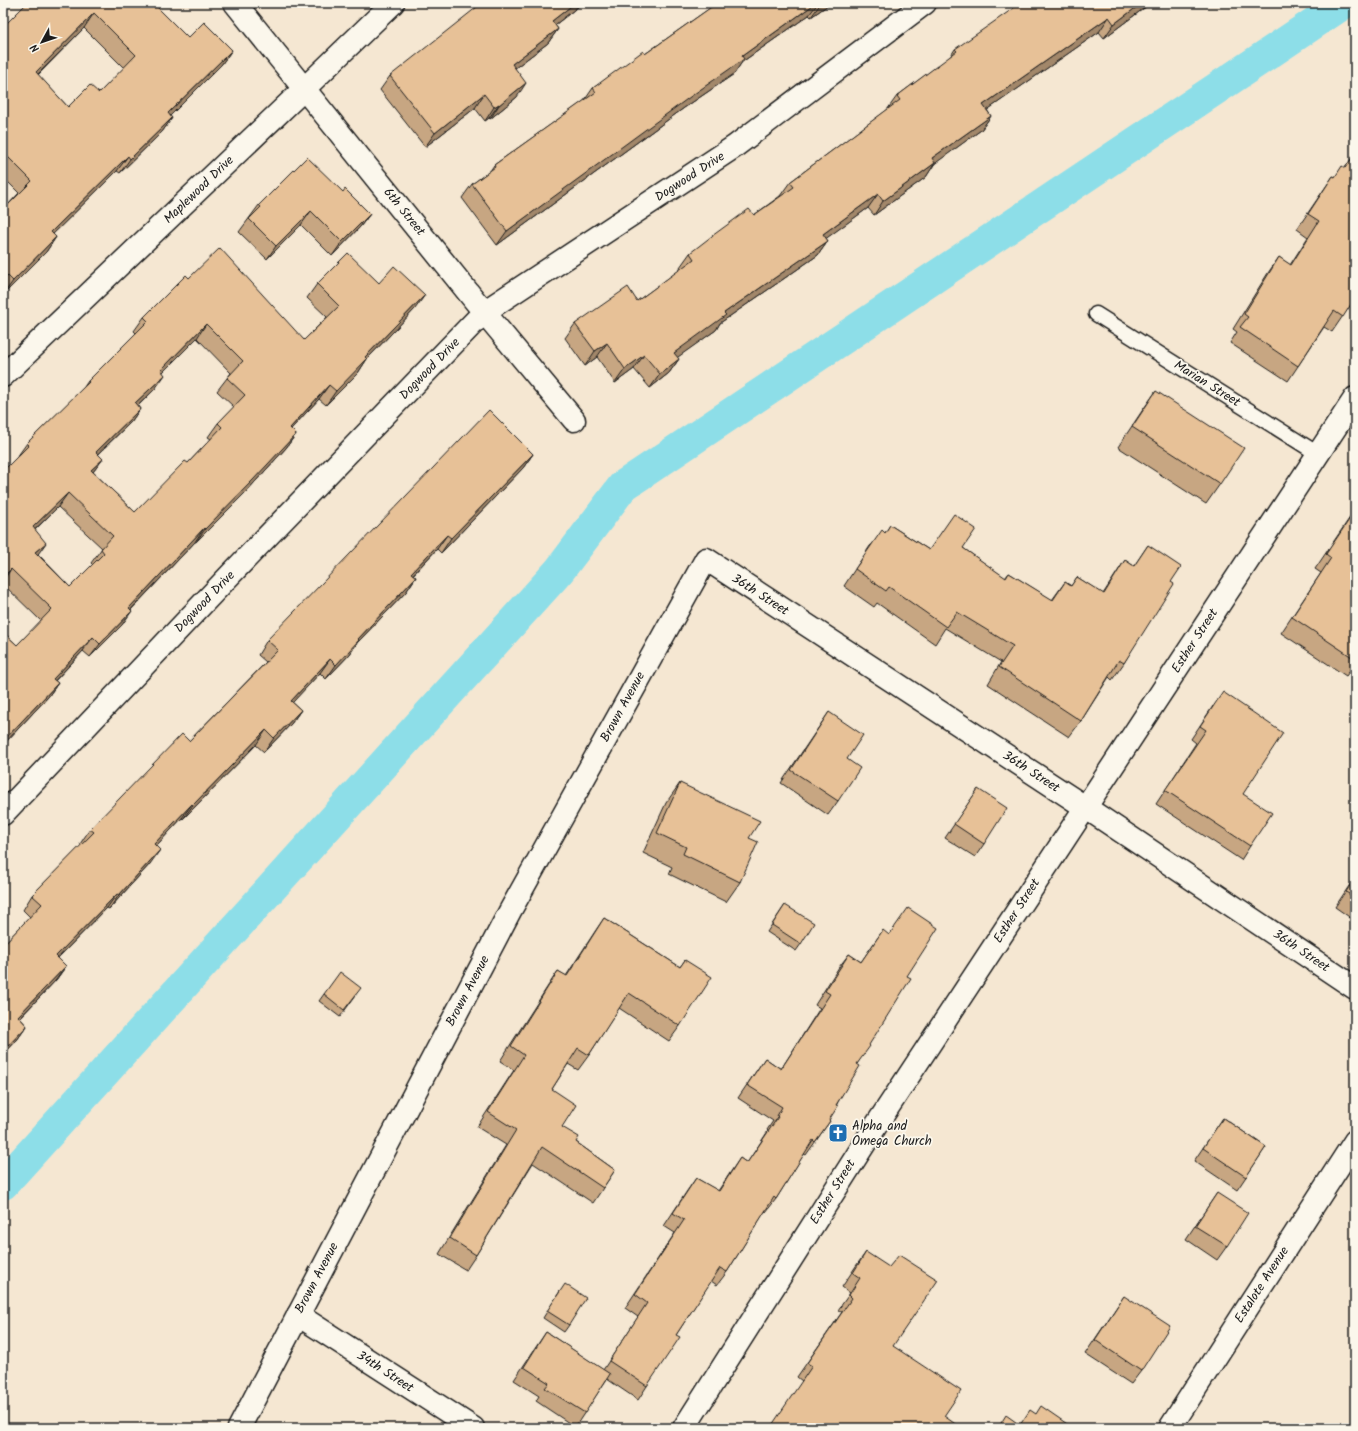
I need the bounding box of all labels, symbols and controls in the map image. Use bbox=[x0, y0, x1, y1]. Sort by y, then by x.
north arrow bbox=[22, 22, 62, 62]
text: N bbox=[26, 39, 44, 56]
street label: Dogwood Drive bbox=[651, 146, 729, 208]
street label: Maplewood Drive bbox=[159, 151, 239, 229]
street label: 6th Street bbox=[378, 183, 431, 242]
street label: Dogwood Drive bbox=[395, 333, 465, 405]
street label: Marian Street bbox=[1170, 355, 1245, 413]
street label: Dogwood Drive bbox=[170, 566, 240, 638]
street label: 36th Street bbox=[727, 569, 794, 622]
street label: Esther Street bbox=[1166, 604, 1224, 678]
street label: Brown Avenue bbox=[595, 668, 651, 746]
street label: 36th Street bbox=[998, 746, 1065, 799]
street label: Esther Street bbox=[988, 874, 1046, 948]
street label: 36th Street bbox=[1268, 924, 1335, 978]
street label: Brown Avenue bbox=[441, 952, 496, 1030]
place label: Alpha and Omega Church bbox=[852, 1116, 932, 1152]
church icon: Alpha and Omega Church bbox=[827, 1122, 849, 1144]
street label: Esther Street bbox=[805, 1154, 862, 1229]
street label: Brown Avenue bbox=[290, 1239, 345, 1317]
street label: Estalote Avenue bbox=[1229, 1242, 1295, 1328]
street label: 34th Street bbox=[352, 1346, 419, 1399]

